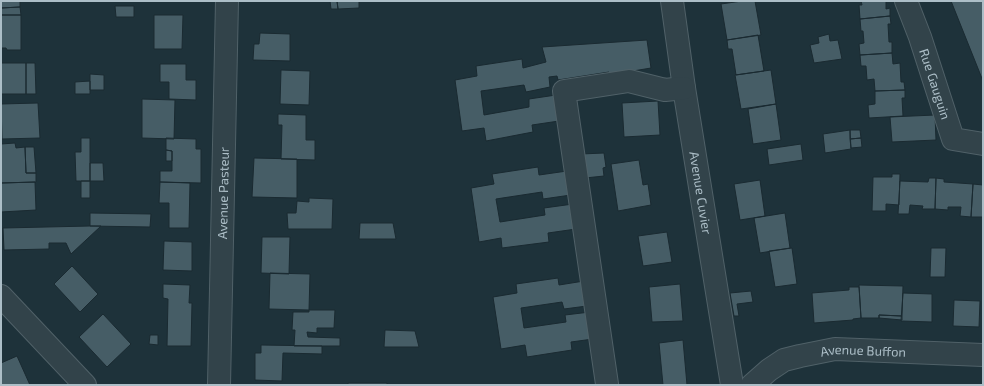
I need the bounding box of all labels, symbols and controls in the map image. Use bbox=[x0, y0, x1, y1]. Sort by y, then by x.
street label: Rue Gauguin bbox=[916, 47, 954, 121]
street label: Avenue Pasteur bbox=[214, 147, 232, 239]
street label: Avenue Cuvier bbox=[686, 150, 716, 235]
street label: Avenue Buffon bbox=[819, 341, 906, 360]

